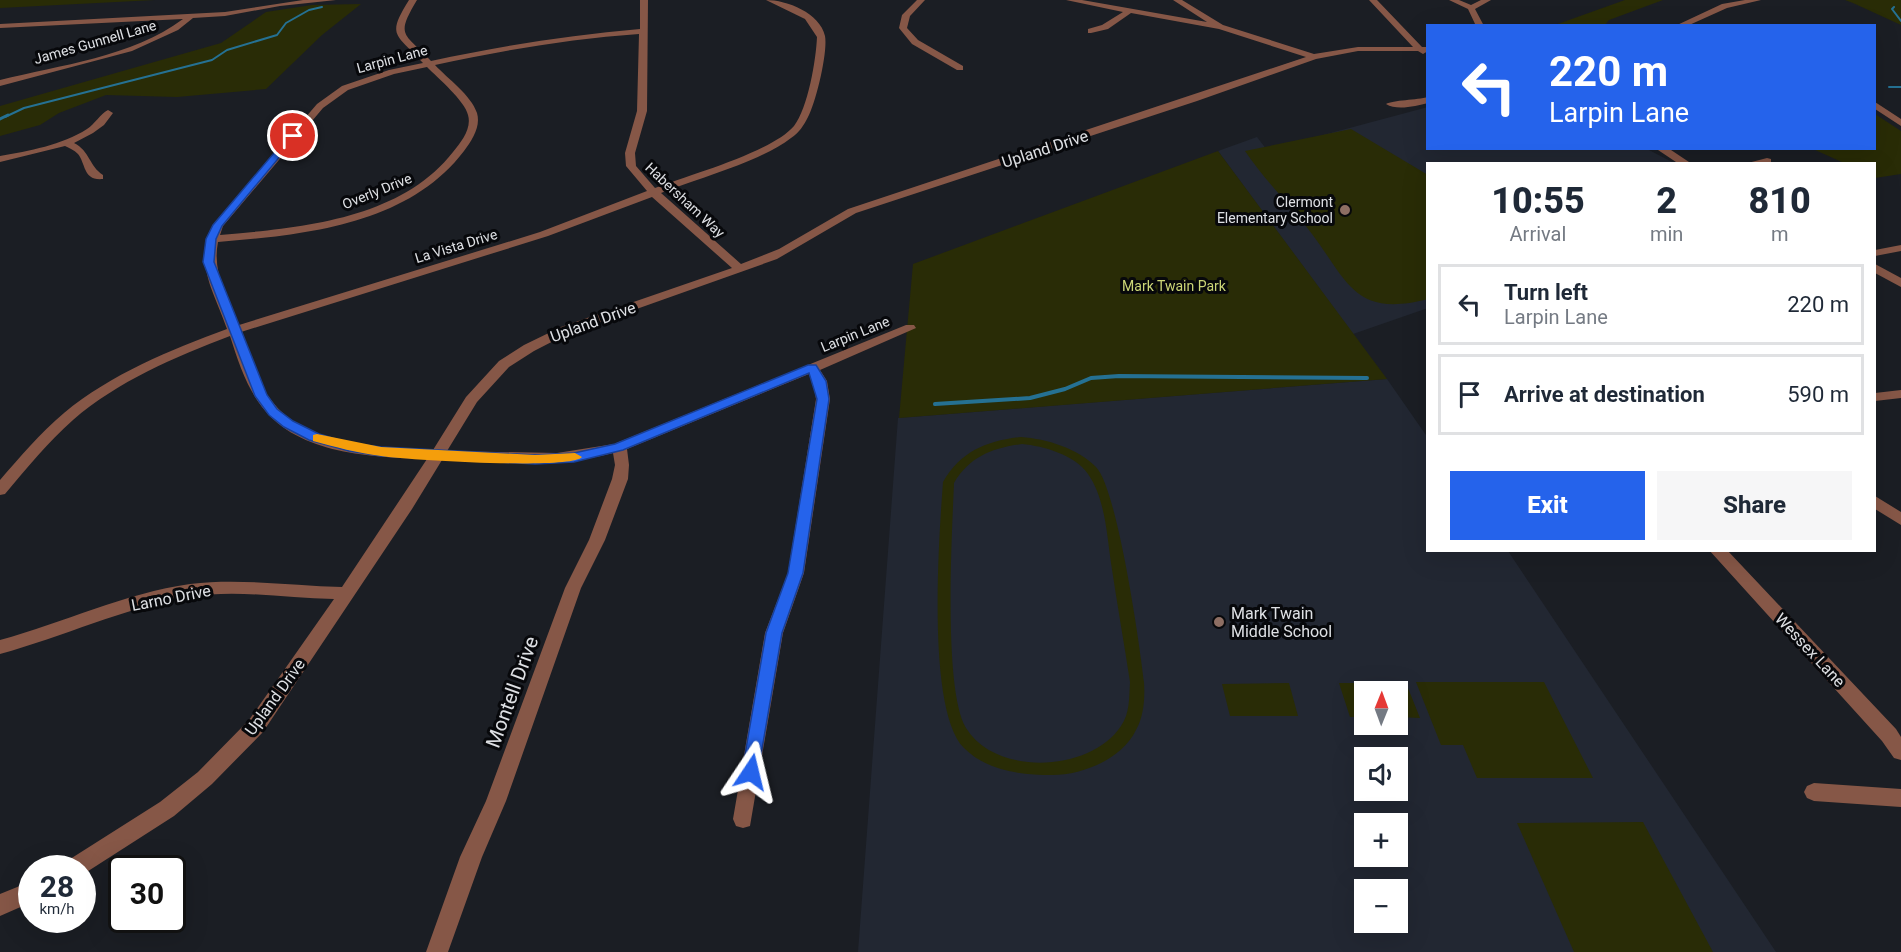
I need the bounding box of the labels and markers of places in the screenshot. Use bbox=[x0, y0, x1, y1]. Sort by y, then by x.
pin bbox=[267, 110, 318, 161]
place label: Clermont Elementary School bbox=[1217, 194, 1333, 226]
marker: Clermont Elementary School bbox=[1338, 203, 1352, 217]
place label: Mark Twain Middle School bbox=[1231, 604, 1332, 641]
marker: Mark Twain Middle School bbox=[1212, 615, 1226, 629]

